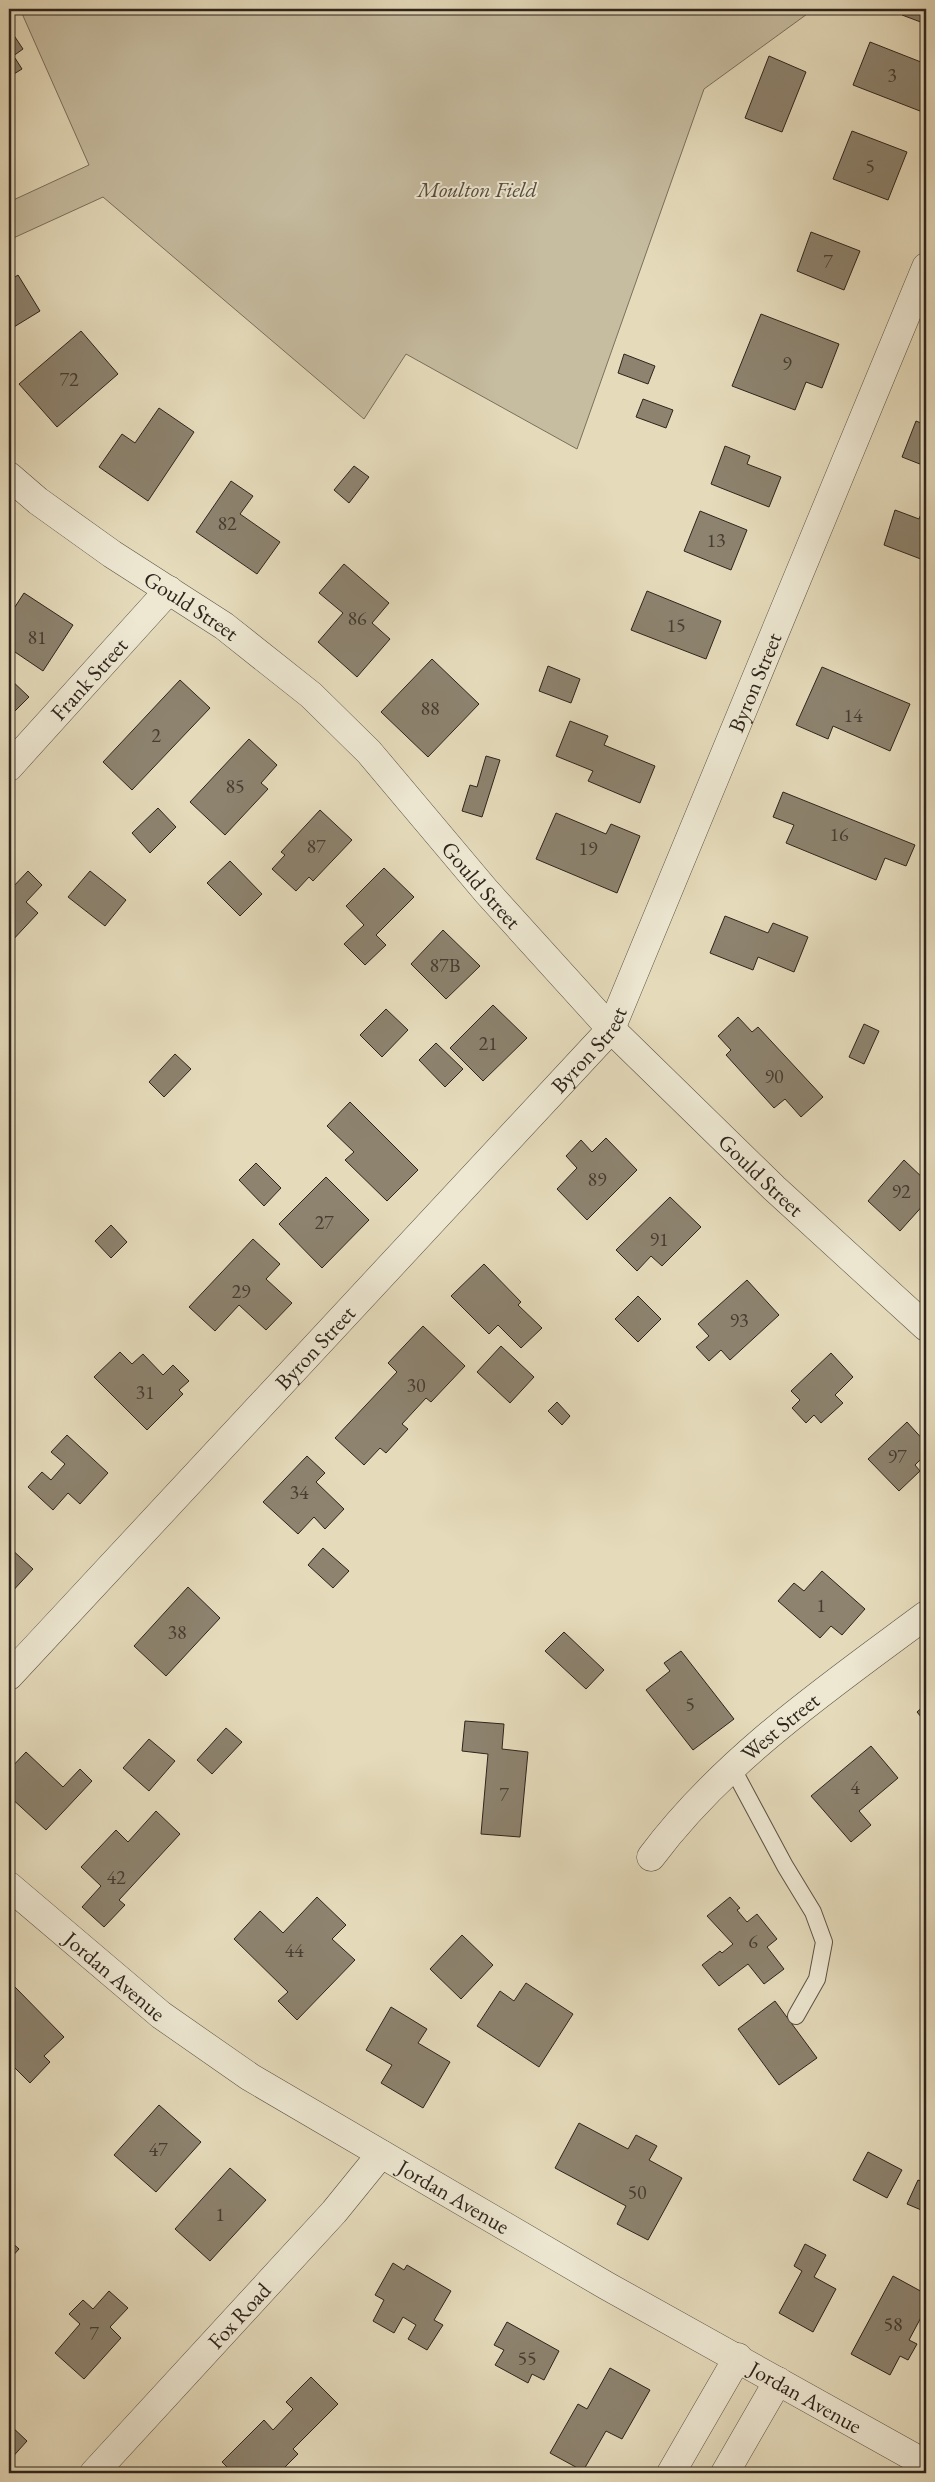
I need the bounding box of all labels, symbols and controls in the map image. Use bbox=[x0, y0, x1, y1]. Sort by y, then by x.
house number: 3 bbox=[887, 62, 897, 88]
house number: 5 bbox=[865, 153, 875, 179]
park label: Moulton Field bbox=[415, 175, 537, 204]
house number: 7 bbox=[823, 248, 833, 274]
house number: 9 bbox=[782, 350, 792, 376]
house number: 72 bbox=[59, 366, 79, 392]
house number: 82 bbox=[217, 510, 237, 536]
house number: 13 bbox=[706, 527, 726, 553]
street label: Gould Street bbox=[138, 564, 245, 647]
house number: 86 bbox=[347, 605, 367, 631]
house number: 15 bbox=[666, 612, 686, 638]
house number: 81 bbox=[27, 624, 47, 650]
street label: Byron Street bbox=[721, 628, 788, 737]
street label: Frank Street bbox=[44, 631, 134, 727]
house number: 88 bbox=[420, 695, 440, 721]
house number: 14 bbox=[843, 702, 863, 728]
house number: 2 bbox=[151, 722, 161, 748]
house number: 85 bbox=[225, 773, 245, 799]
house number: 16 bbox=[829, 821, 849, 847]
house number: 87 bbox=[306, 833, 326, 859]
street label: Gould Street bbox=[435, 835, 528, 936]
house number: 19 bbox=[578, 835, 598, 861]
house number: 87B bbox=[430, 952, 460, 978]
street label: Byron Street bbox=[545, 1002, 634, 1100]
house number: 21 bbox=[478, 1030, 498, 1056]
house number: 90 bbox=[764, 1063, 784, 1089]
street label: Gould Street bbox=[712, 1127, 810, 1223]
house number: 89 bbox=[587, 1166, 607, 1192]
house number: 92 bbox=[891, 1178, 911, 1204]
house number: 27 bbox=[314, 1209, 334, 1235]
house number: 91 bbox=[649, 1226, 669, 1252]
house number: 29 bbox=[231, 1278, 251, 1304]
street label: Byron Street bbox=[269, 1299, 362, 1396]
house number: 93 bbox=[729, 1307, 749, 1333]
house number: 30 bbox=[406, 1372, 426, 1398]
house number: 31 bbox=[135, 1379, 155, 1405]
house number: 97 bbox=[887, 1443, 907, 1469]
house number: 34 bbox=[289, 1479, 309, 1505]
house number: 1 bbox=[816, 1592, 826, 1618]
house number: 38 bbox=[167, 1619, 187, 1645]
street label: West Street bbox=[735, 1686, 825, 1768]
house number: 5 bbox=[685, 1691, 695, 1717]
house number: 4 bbox=[850, 1774, 860, 1800]
house number: 7 bbox=[499, 1781, 509, 1807]
house number: 42 bbox=[106, 1864, 126, 1890]
street label: Jordan Avenue bbox=[56, 1924, 172, 2028]
house number: 6 bbox=[748, 1928, 758, 1954]
house number: 44 bbox=[284, 1937, 304, 1963]
house number: 47 bbox=[148, 2136, 168, 2162]
street label: Jordan Avenue bbox=[391, 2152, 515, 2241]
house number: 50 bbox=[627, 2179, 647, 2205]
house number: 1 bbox=[215, 2201, 225, 2227]
street label: Fox Road bbox=[201, 2276, 278, 2355]
house number: 58 bbox=[883, 2311, 903, 2337]
house number: 7 bbox=[89, 2320, 99, 2346]
house number: 55 bbox=[517, 2345, 537, 2371]
street label: Jordan Avenue bbox=[742, 2353, 867, 2441]

